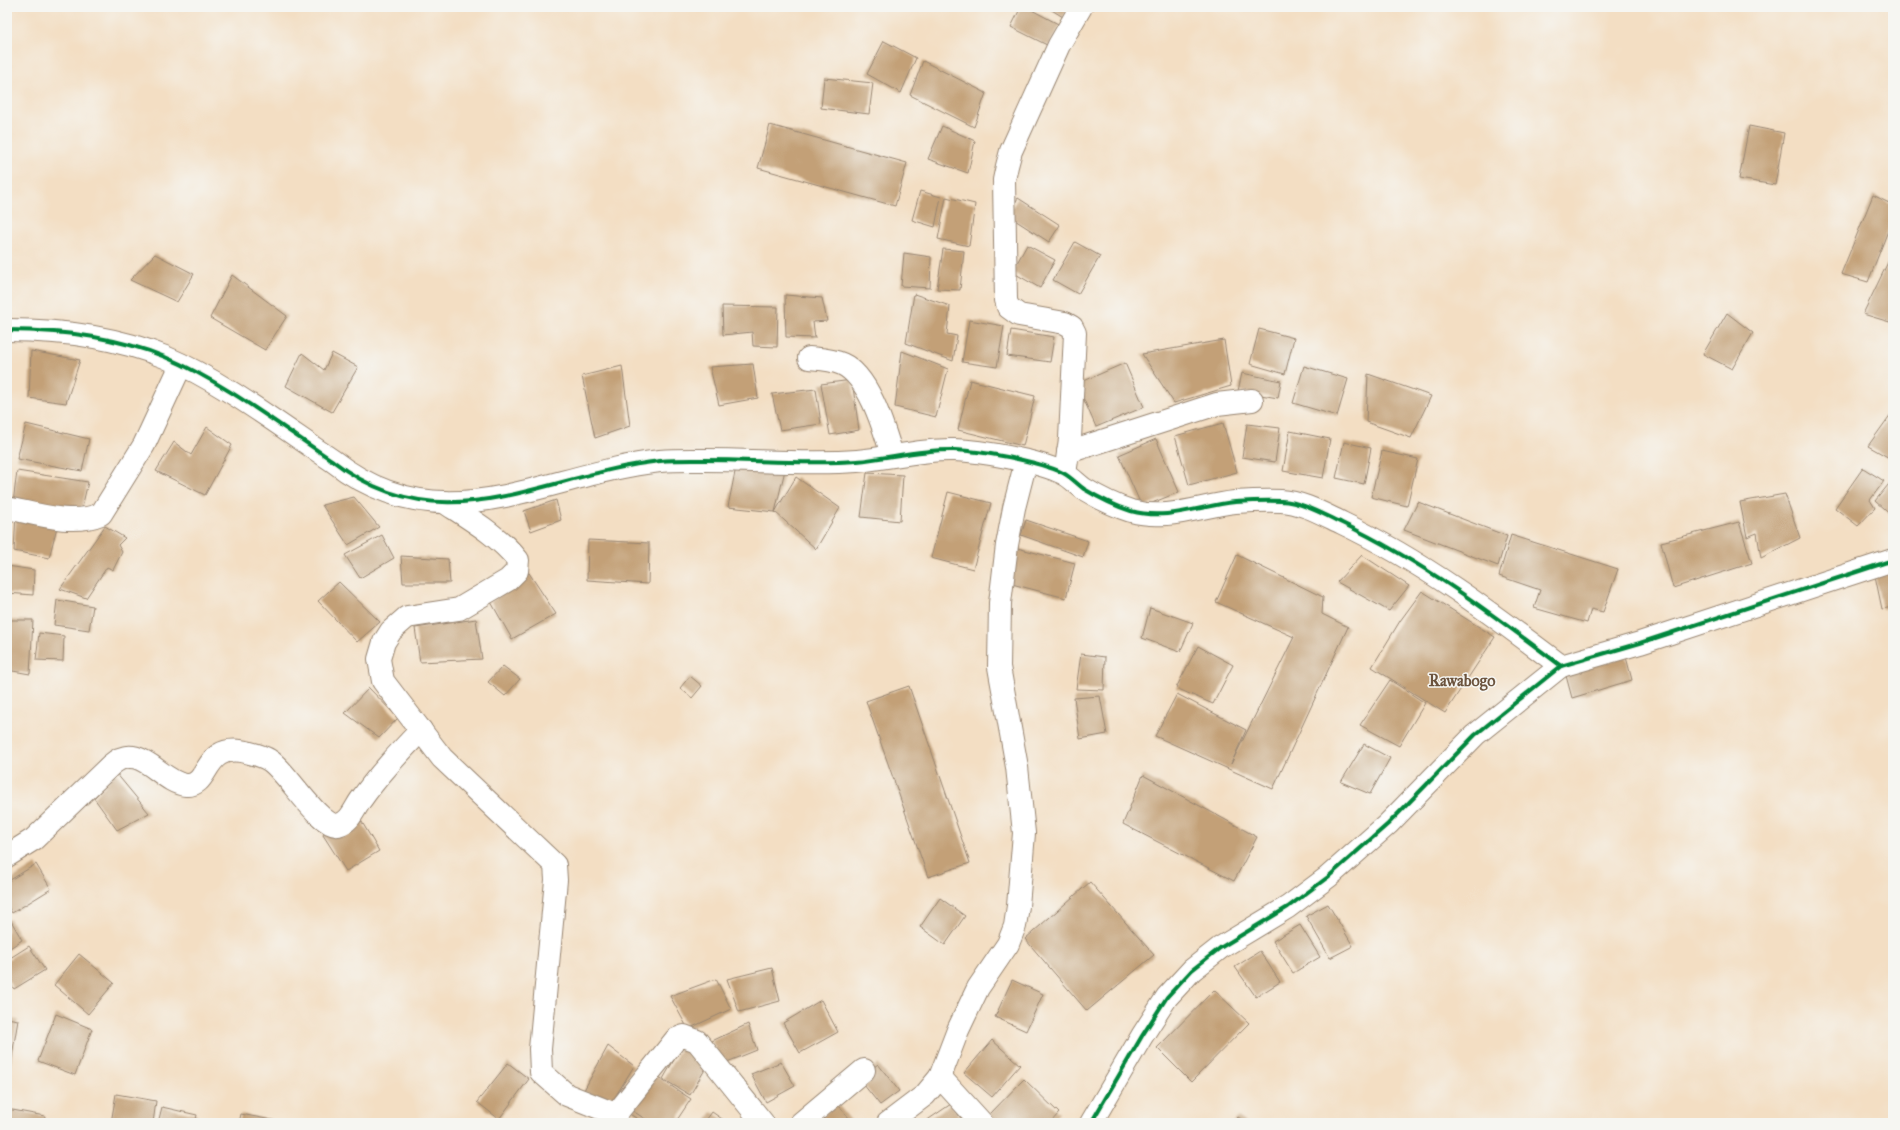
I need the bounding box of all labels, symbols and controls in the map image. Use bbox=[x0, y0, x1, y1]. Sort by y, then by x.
district label: Rawabogo bbox=[1429, 671, 1495, 691]

